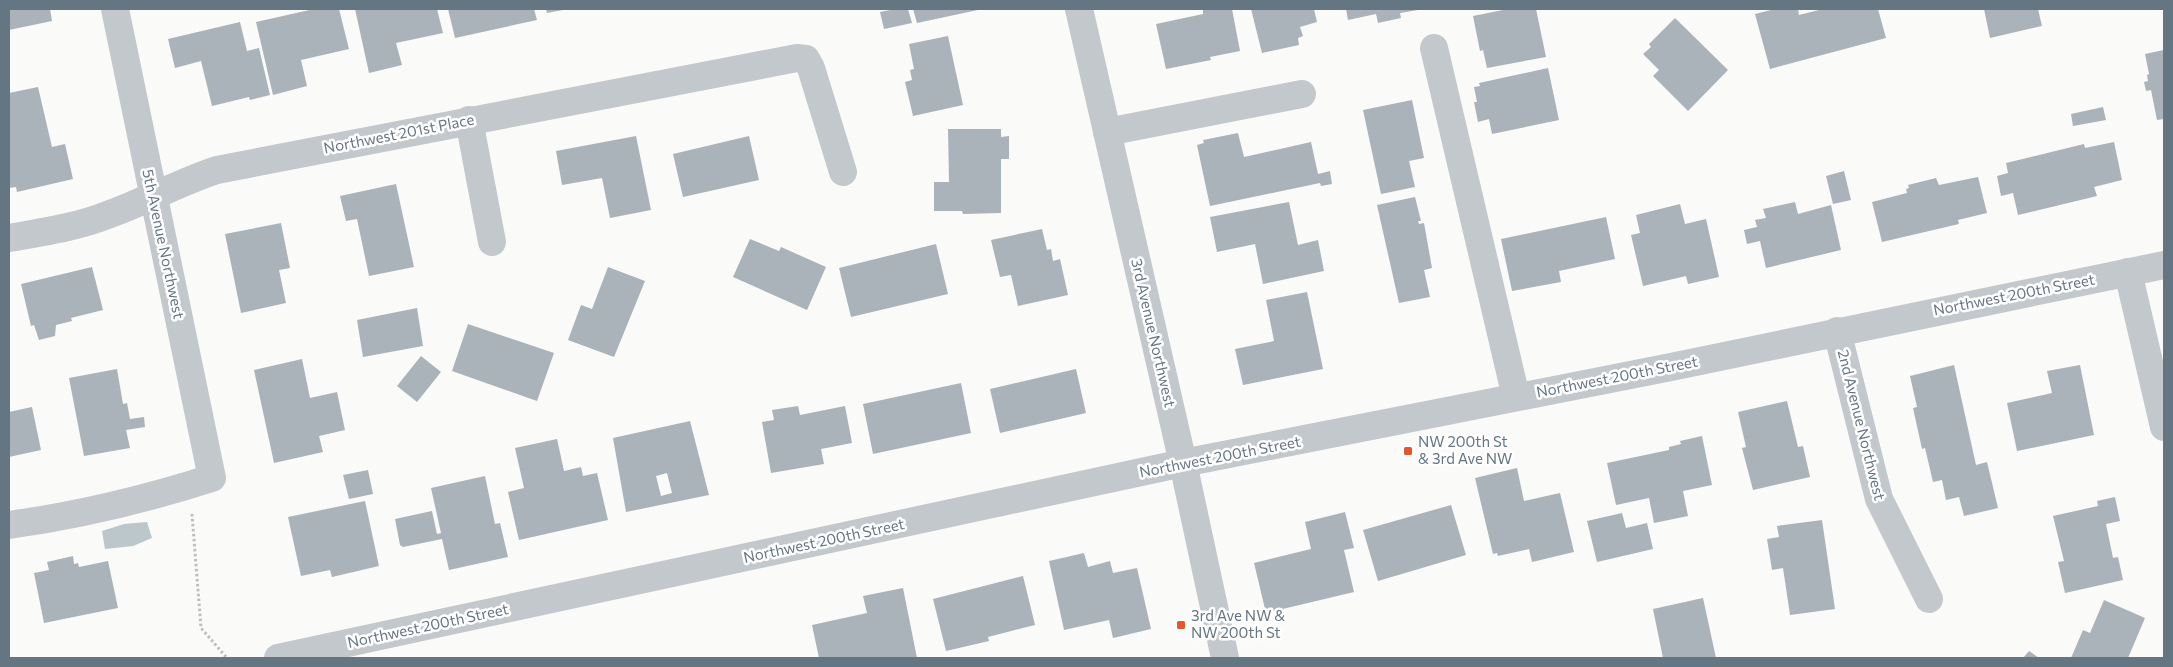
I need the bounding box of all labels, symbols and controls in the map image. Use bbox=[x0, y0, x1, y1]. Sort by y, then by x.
street label: Northwest 201st Place bbox=[322, 110, 476, 156]
street label: 5th Avenue Northwest bbox=[139, 167, 189, 320]
street label: 3rd Avenue Northwest bbox=[1128, 257, 1180, 409]
street label: Northwest 200th Street bbox=[1932, 270, 2096, 319]
street label: 2nd Avenue Northwest bbox=[1835, 348, 1889, 502]
street label: Northwest 200th Street bbox=[1535, 352, 1699, 401]
street label: Northwest 200th Street bbox=[1138, 432, 1302, 481]
place label: NW 200th St & 3rd Ave NW bbox=[1418, 432, 1512, 467]
marker: NW 200th St & 3rd Ave NW bbox=[1402, 445, 1414, 457]
street label: Northwest 200th Street bbox=[742, 514, 906, 566]
street label: Northwest 200th Street bbox=[346, 599, 510, 651]
place label: 3rd Ave NW & NW 200th St bbox=[1191, 606, 1285, 641]
marker: 3rd Ave NW & NW 200th St bbox=[1175, 619, 1187, 631]

